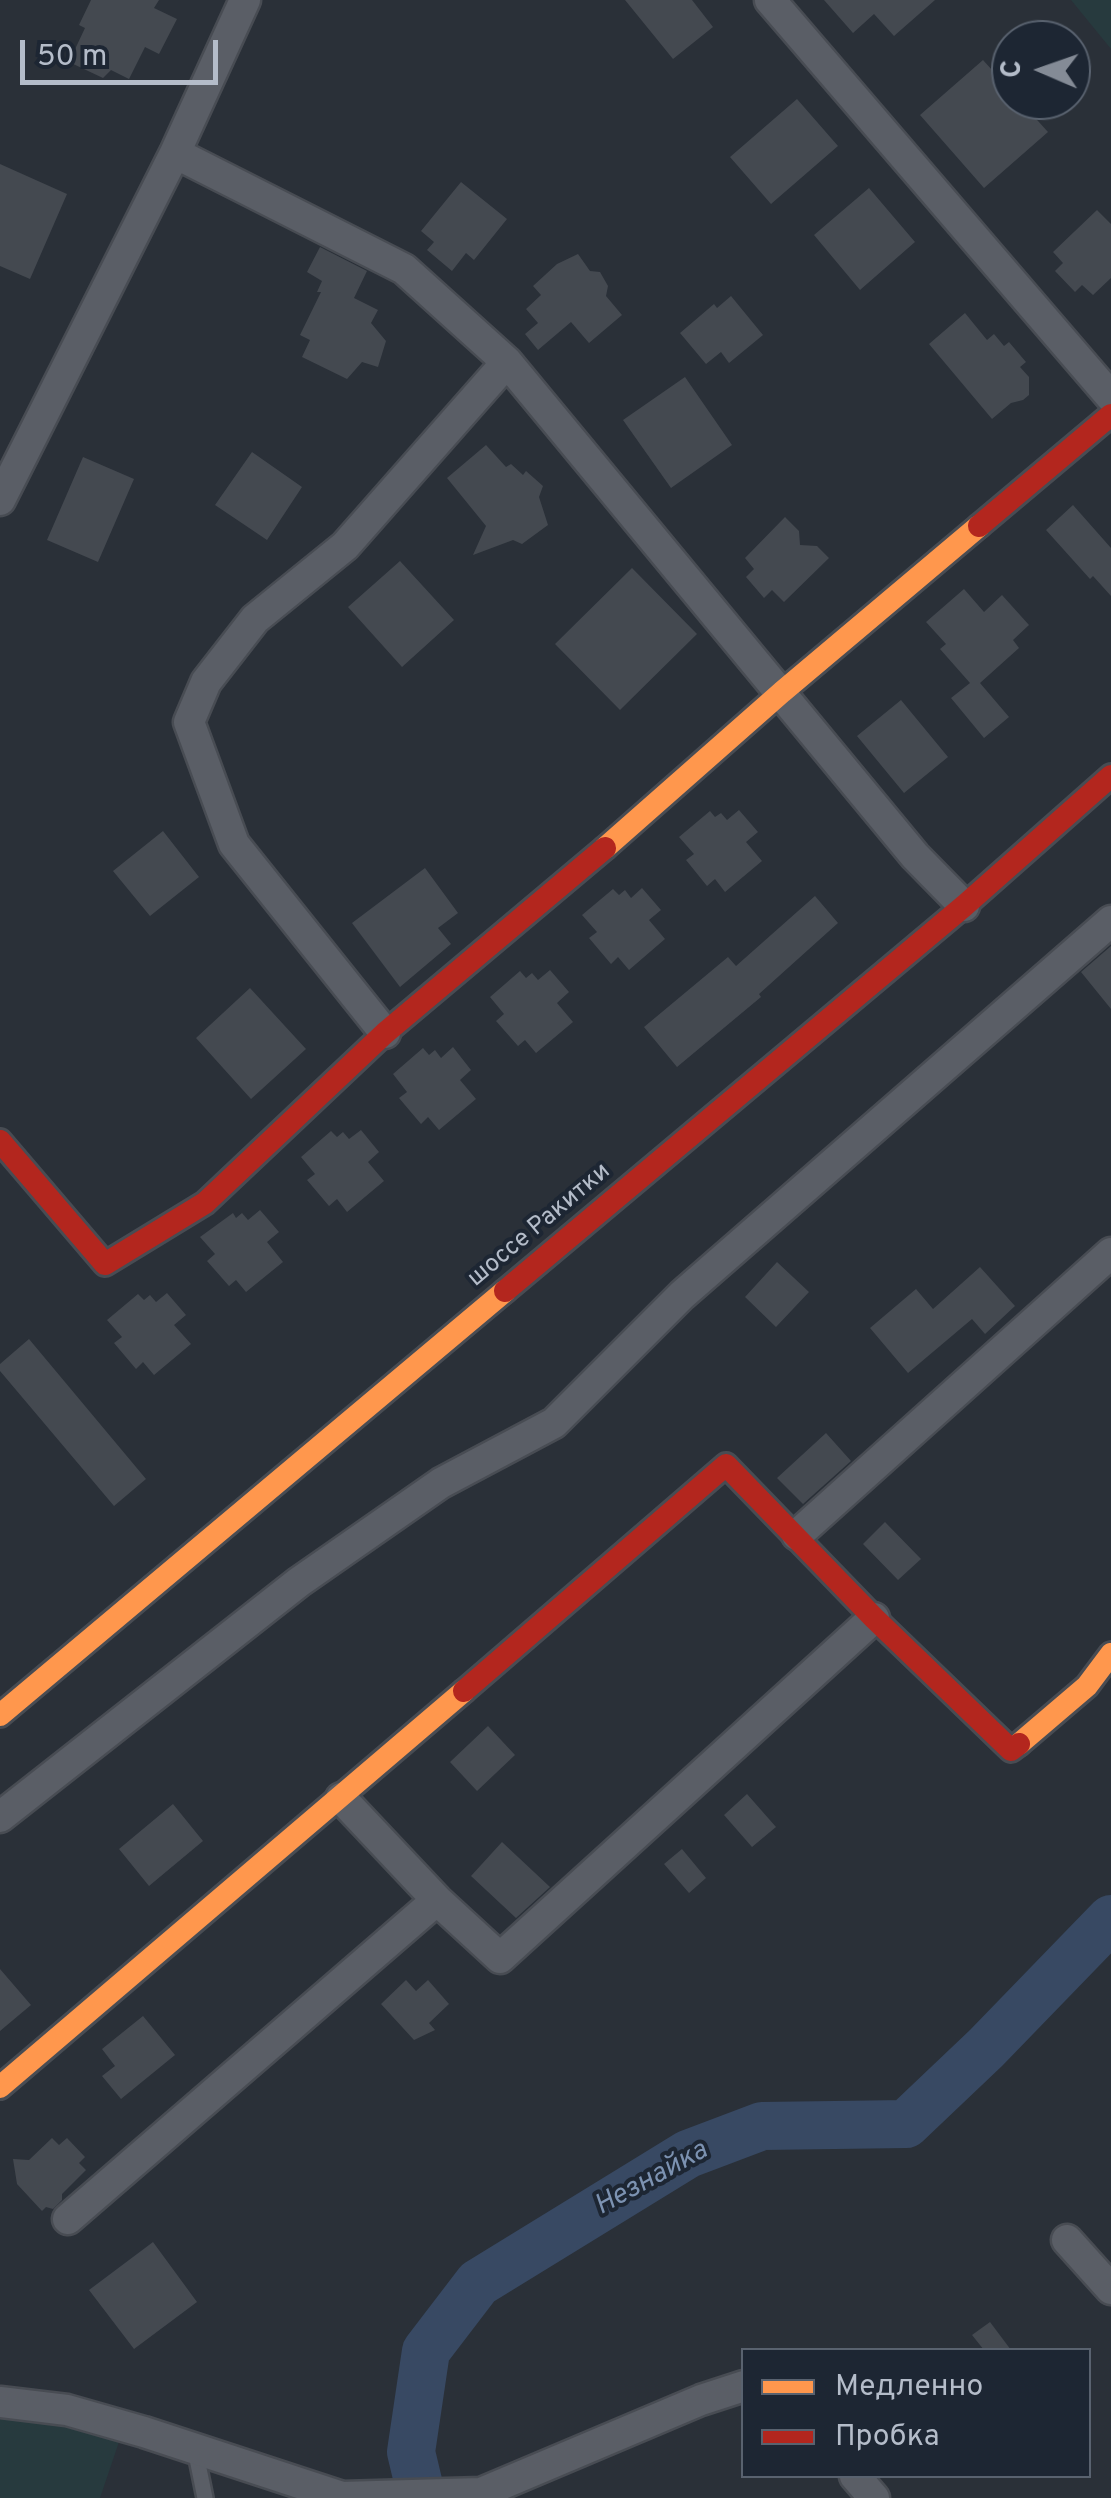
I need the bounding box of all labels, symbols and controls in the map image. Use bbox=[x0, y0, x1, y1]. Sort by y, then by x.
scale bar bbox=[25, 20, 222, 82]
north arrow bbox=[991, 20, 1091, 120]
text: 50 m bbox=[37, 39, 107, 76]
text: С bbox=[995, 59, 1031, 79]
street label: шоссе Ракитки bbox=[462, 1157, 618, 1295]
water label: Незнайка bbox=[590, 2135, 714, 2225]
legend bbox=[741, 2348, 1091, 2478]
text: Медленно bbox=[835, 2369, 983, 2406]
text: Пробка bbox=[835, 2419, 940, 2456]

